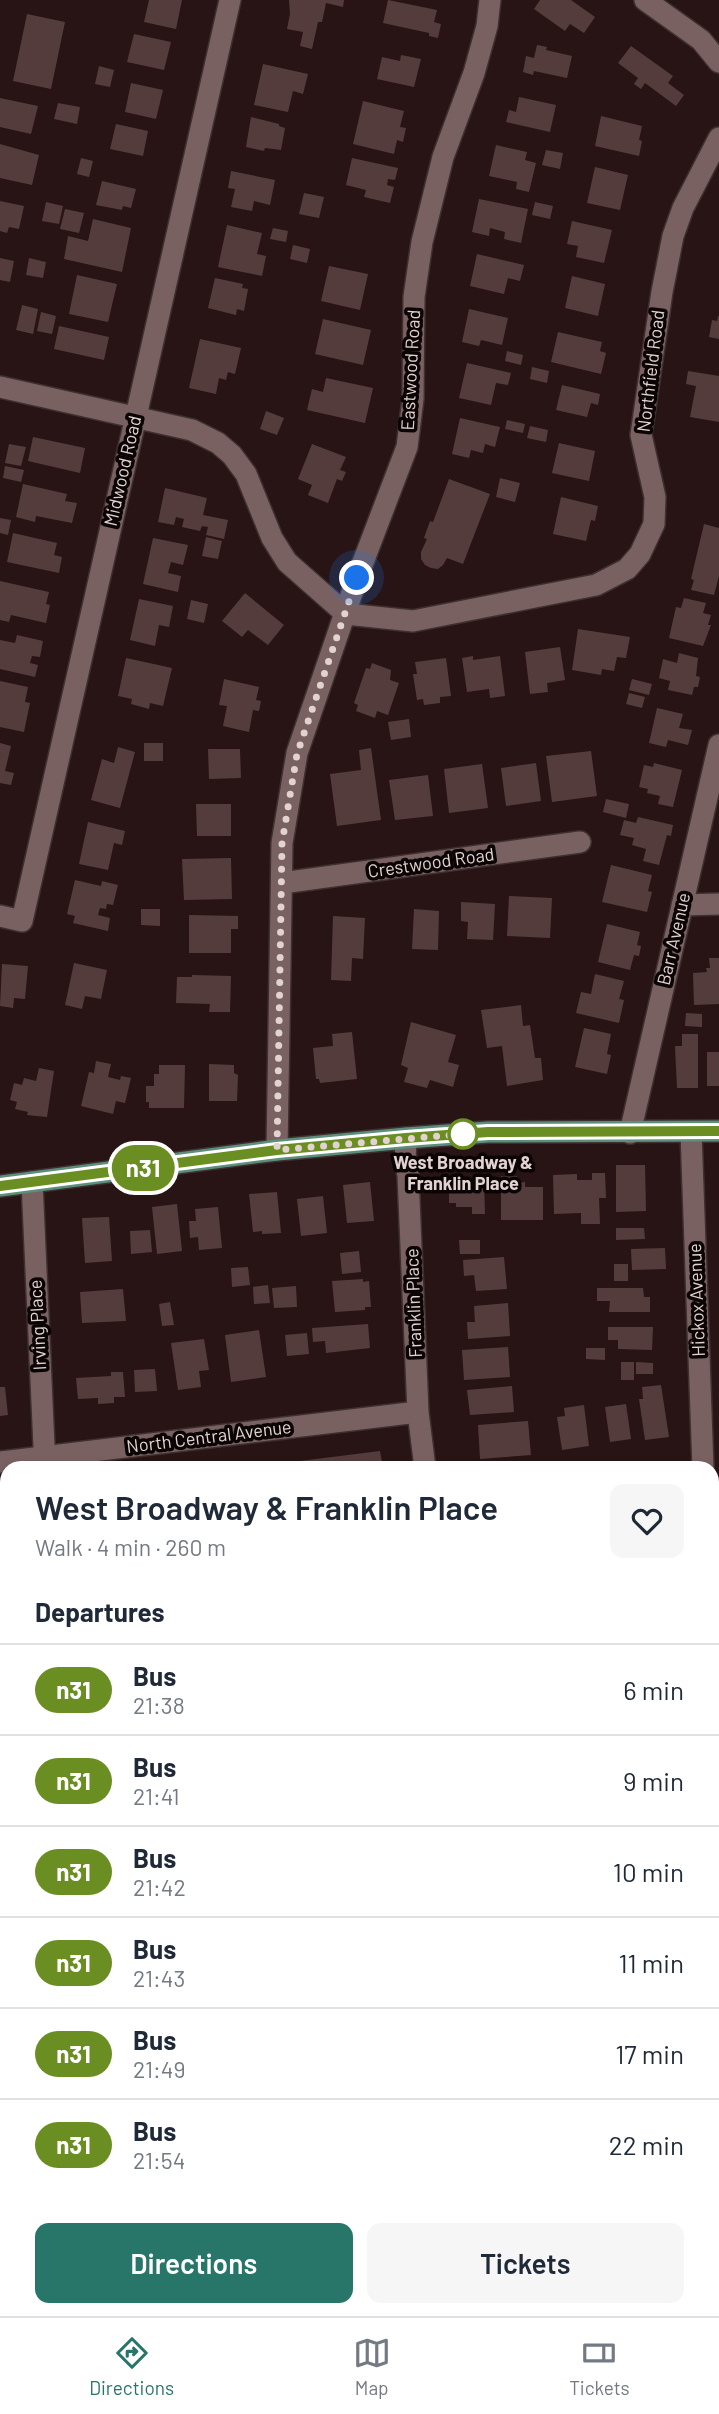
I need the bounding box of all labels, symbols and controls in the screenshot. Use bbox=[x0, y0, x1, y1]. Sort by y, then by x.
street label: Northfield Road bbox=[632, 308, 668, 433]
street label: Eastwood Road bbox=[396, 309, 424, 431]
street label: Midwood Road bbox=[99, 413, 145, 528]
your location bbox=[339, 560, 374, 595]
street label: Crestwood Road bbox=[366, 842, 496, 882]
street label: Barr Avenue bbox=[652, 890, 694, 987]
marker: West Broadway & Franklin Place bbox=[448, 1119, 478, 1149]
line badge: n31 bbox=[103, 1145, 183, 1191]
place label: West Broadway & Franklin Place bbox=[393, 1151, 533, 1194]
text: n31 bbox=[126, 1153, 160, 1182]
street label: Hickox Avenue bbox=[683, 1243, 709, 1357]
street label: Franklin Place bbox=[400, 1248, 426, 1358]
street label: Irving Place bbox=[24, 1279, 50, 1371]
street label: North Central Avenue bbox=[125, 1415, 293, 1457]
button: heart bbox=[610, 1484, 684, 1558]
text: West Broadway & Franklin Place bbox=[35, 1487, 498, 1527]
text: Walk · 4 min · 260 m bbox=[35, 1533, 226, 1561]
text: Departures bbox=[35, 1596, 165, 1627]
text: Bus bbox=[133, 1660, 176, 1691]
text: 6 min bbox=[623, 1674, 684, 1705]
text: n31 bbox=[56, 1675, 91, 1704]
text: 21:38 bbox=[133, 1691, 185, 1719]
text: Bus bbox=[133, 1751, 176, 1782]
text: 9 min bbox=[623, 1765, 684, 1796]
text: n31 bbox=[56, 1766, 91, 1795]
text: 21:41 bbox=[133, 1782, 179, 1810]
text: Bus bbox=[133, 1842, 176, 1873]
text: 10 min bbox=[613, 1856, 684, 1887]
text: n31 bbox=[56, 1857, 91, 1886]
text: 21:42 bbox=[133, 1873, 186, 1901]
text: Bus bbox=[133, 1933, 176, 1964]
text: 11 min bbox=[618, 1947, 684, 1978]
text: n31 bbox=[56, 1948, 91, 1977]
text: 21:43 bbox=[133, 1964, 185, 1992]
text: Bus bbox=[133, 2024, 176, 2055]
text: 17 min bbox=[615, 2038, 684, 2069]
text: n31 bbox=[56, 2039, 91, 2068]
text: 21:49 bbox=[133, 2055, 186, 2083]
text: Bus bbox=[133, 2115, 176, 2146]
text: 22 min bbox=[609, 2129, 684, 2160]
text: n31 bbox=[56, 2130, 91, 2159]
text: 21:54 bbox=[133, 2146, 185, 2174]
button: Directions bbox=[35, 2223, 353, 2303]
button: Tickets bbox=[367, 2223, 684, 2303]
tab: Directions bbox=[89, 2334, 174, 2399]
tab: Map bbox=[353, 2334, 391, 2399]
tab: Tickets bbox=[569, 2334, 630, 2399]

